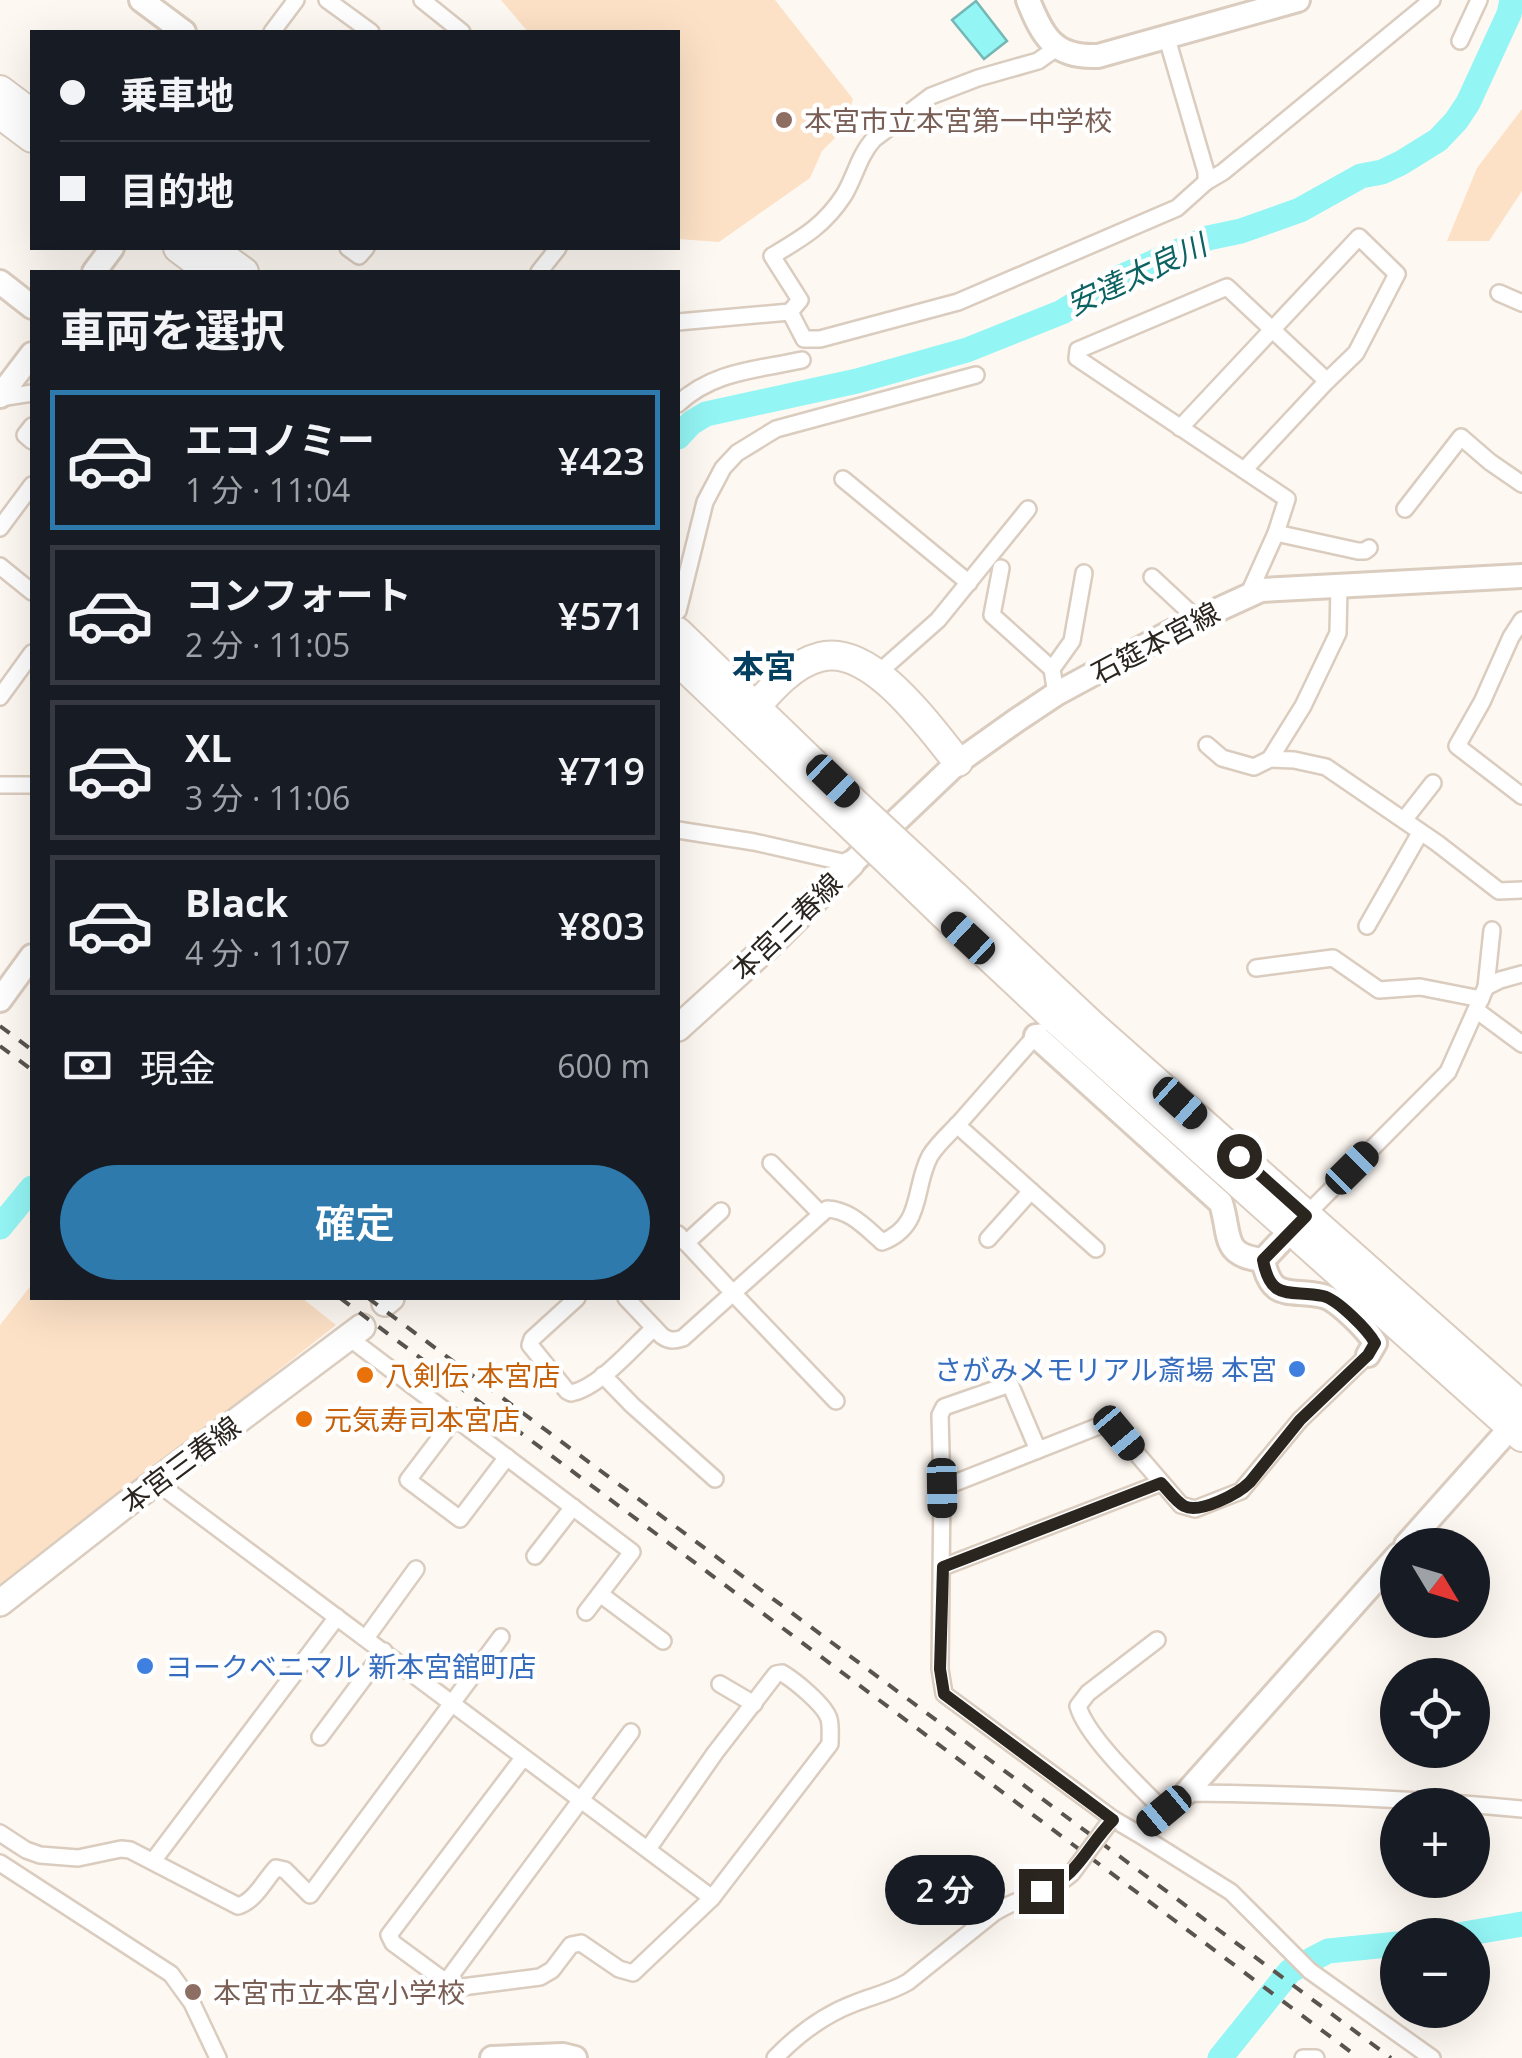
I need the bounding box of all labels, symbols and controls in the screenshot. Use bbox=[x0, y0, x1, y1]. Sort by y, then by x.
text: 乗車地 bbox=[120, 68, 234, 120]
place label: 本宮市立本宮第一中学校 bbox=[804, 101, 1112, 139]
marker: 本宮市立本宮第一中学校 bbox=[773, 109, 795, 131]
text: 目的地 bbox=[120, 164, 234, 216]
water label: 安達太良川 bbox=[1059, 222, 1215, 324]
text: 車両を選択 bbox=[60, 299, 285, 360]
text: エコノミー bbox=[185, 413, 375, 465]
icon: car bbox=[65, 415, 155, 505]
text: ¥423 bbox=[558, 434, 645, 486]
text: 1 分 · 11:04 bbox=[185, 468, 350, 511]
text: コンフォート bbox=[185, 568, 412, 620]
icon: car bbox=[65, 570, 155, 660]
text: ¥571 bbox=[558, 589, 645, 641]
street label: 石筵本宮線 bbox=[1084, 592, 1226, 692]
text: 2 分 · 11:05 bbox=[185, 623, 350, 666]
district label: 本宮 bbox=[732, 644, 796, 687]
text: XL bbox=[185, 721, 232, 773]
icon: car bbox=[65, 725, 155, 815]
text: ¥719 bbox=[558, 744, 645, 796]
car bbox=[801, 749, 865, 813]
text: 3 分 · 11:06 bbox=[185, 776, 350, 819]
street label: 本宮三春線 bbox=[722, 864, 850, 988]
text: Black bbox=[185, 876, 288, 928]
icon: car bbox=[65, 880, 155, 970]
text: ¥803 bbox=[558, 899, 645, 951]
car bbox=[936, 907, 1000, 969]
text: 4 分 · 11:07 bbox=[185, 931, 350, 974]
icon: cash bbox=[60, 1038, 115, 1093]
text: 現金 bbox=[140, 1041, 216, 1093]
text: 600 m bbox=[557, 1044, 650, 1087]
car bbox=[1148, 1072, 1212, 1134]
route start bbox=[1217, 1134, 1262, 1179]
car bbox=[1320, 1136, 1384, 1200]
button: 確定 bbox=[60, 1165, 650, 1280]
place label: さがみメモリアル斎場 本宮 bbox=[934, 1350, 1277, 1388]
place label: 八剣伝 本宮店 bbox=[385, 1356, 560, 1394]
marker: さがみメモリアル斎場 本宮 bbox=[1286, 1358, 1308, 1380]
marker: 八剣伝 本宮店 bbox=[354, 1364, 376, 1386]
place label: 元気寿司本宮店 bbox=[324, 1400, 520, 1438]
car bbox=[1088, 1400, 1150, 1466]
street label: 本宮三春線 bbox=[113, 1407, 247, 1521]
marker: 元気寿司本宮店 bbox=[293, 1408, 315, 1430]
car bbox=[926, 1458, 958, 1518]
north arrow bbox=[1380, 1528, 1490, 1638]
map controls bbox=[1380, 1528, 1490, 2028]
place label: ヨークベニマル 新本宮舘町店 bbox=[165, 1647, 536, 1685]
marker: ヨークベニマル 新本宮舘町店 bbox=[134, 1655, 156, 1677]
button: locate bbox=[1380, 1658, 1490, 1768]
car bbox=[1131, 1780, 1197, 1842]
button: + bbox=[1380, 1788, 1490, 1898]
callout: 2 分 bbox=[886, 1856, 1006, 1926]
text: 2 分 bbox=[916, 1868, 974, 1911]
route end bbox=[1019, 1869, 1064, 1914]
button: − bbox=[1380, 1918, 1490, 2028]
place label: 本宮市立本宮小学校 bbox=[213, 1973, 465, 2011]
marker: 本宮市立本宮小学校 bbox=[182, 1981, 204, 2003]

